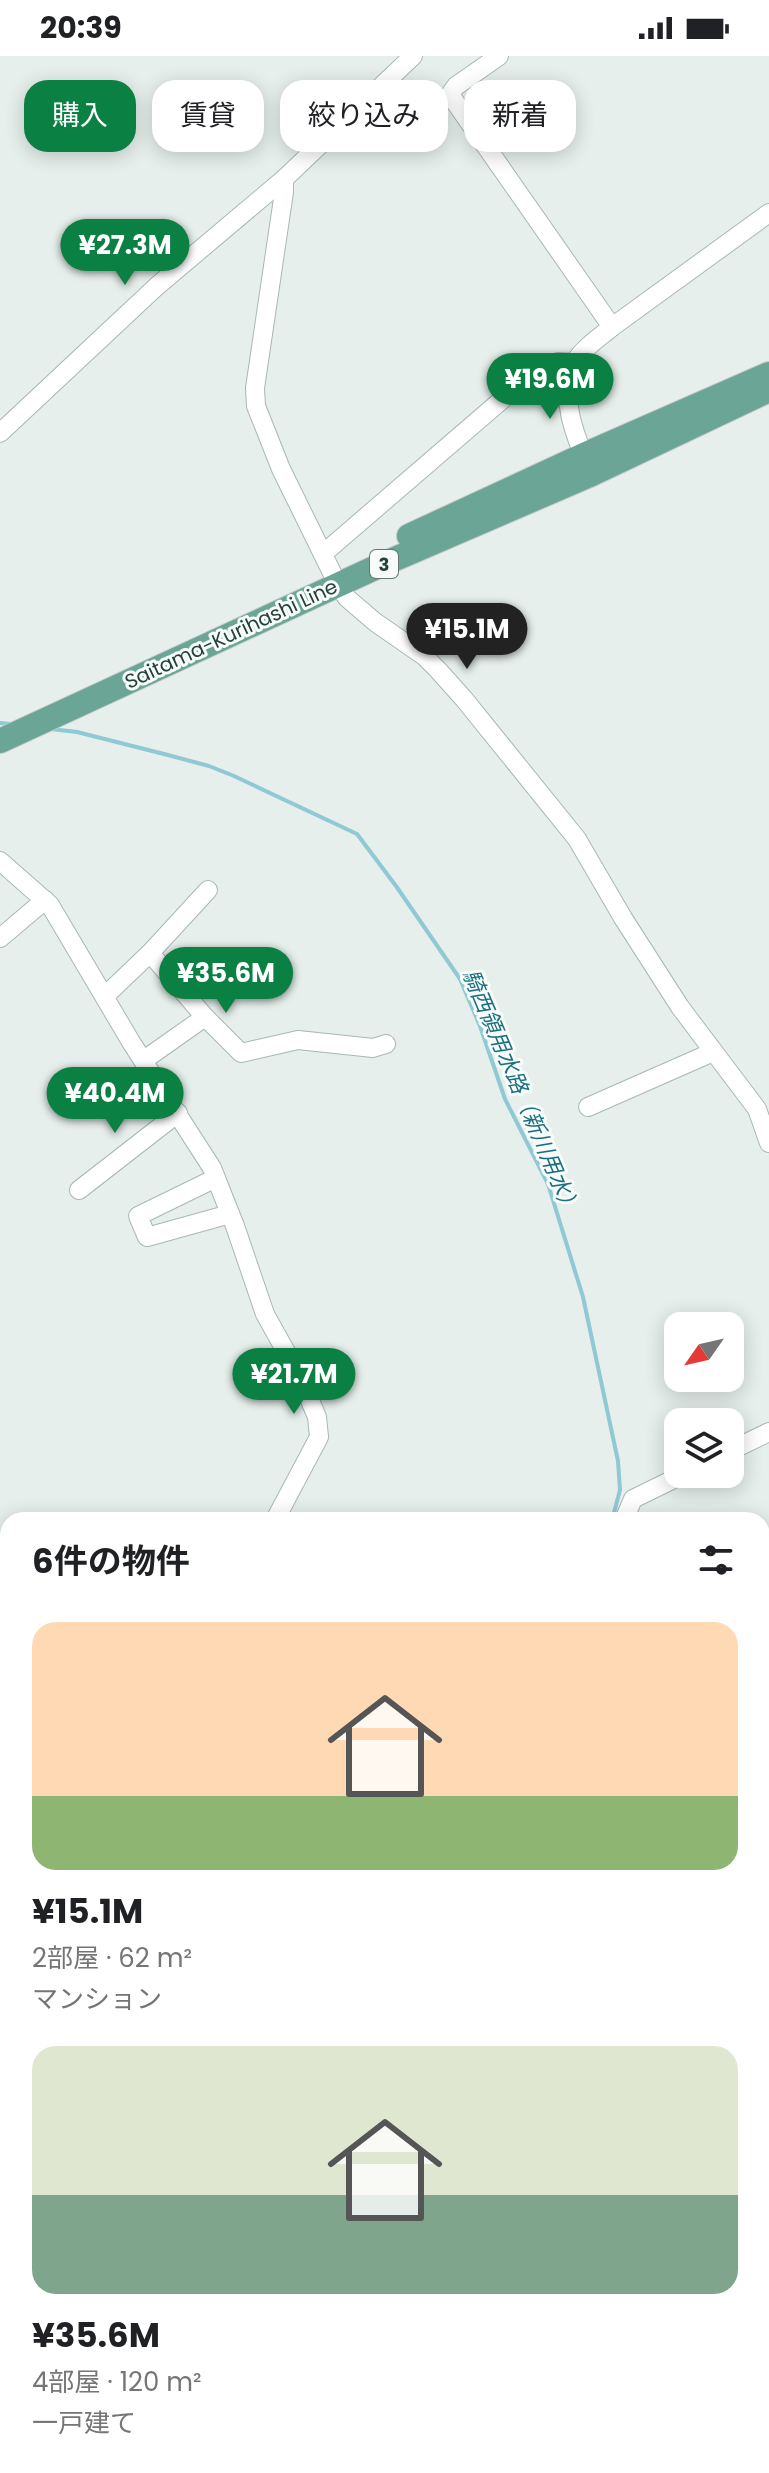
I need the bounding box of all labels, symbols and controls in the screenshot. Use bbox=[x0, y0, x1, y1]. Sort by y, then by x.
text: 20:39 bbox=[40, 6, 122, 49]
chip: 購入 bbox=[24, 80, 136, 152]
chip: 賃貸 bbox=[152, 80, 264, 152]
chip: 絞り込み bbox=[280, 80, 448, 152]
chip: 新着 bbox=[464, 80, 576, 152]
pin: ¥27.3M bbox=[60, 219, 190, 287]
text: ¥27.3M bbox=[78, 227, 172, 263]
pin: ¥19.6M bbox=[485, 353, 615, 421]
text: ¥19.6M bbox=[505, 361, 595, 397]
road number: 3 bbox=[370, 550, 398, 578]
street label: Saitama-Kurihashi Line bbox=[120, 572, 342, 696]
pin: ¥15.1M bbox=[402, 603, 532, 671]
text: ¥15.1M bbox=[424, 611, 510, 647]
pin: ¥35.6M bbox=[161, 947, 291, 1015]
text: ¥35.6M bbox=[177, 955, 275, 991]
water label: 騎西領用水路（新川用水） bbox=[455, 964, 587, 1220]
pin: ¥40.4M bbox=[50, 1067, 180, 1135]
text: ¥40.4M bbox=[65, 1075, 165, 1111]
north arrow bbox=[664, 1312, 744, 1392]
map controls bbox=[664, 1312, 744, 1488]
pin: ¥21.7M bbox=[229, 1348, 359, 1416]
text: ¥21.7M bbox=[250, 1356, 338, 1392]
button: layers bbox=[664, 1408, 744, 1488]
text: 6件の物件 bbox=[32, 1537, 190, 1585]
icon: filters bbox=[694, 1538, 738, 1582]
icon: home bbox=[313, 1674, 457, 1818]
text: ¥15.1M bbox=[32, 1887, 143, 1935]
text: 2部屋 · 62 m² bbox=[32, 1940, 192, 1976]
text: マンション bbox=[32, 1981, 162, 2017]
icon: home bbox=[313, 2098, 457, 2242]
text: ¥35.6M bbox=[32, 2311, 160, 2359]
text: 4部屋 · 120 m² bbox=[32, 2364, 202, 2400]
text: 一戸建て bbox=[32, 2405, 136, 2441]

